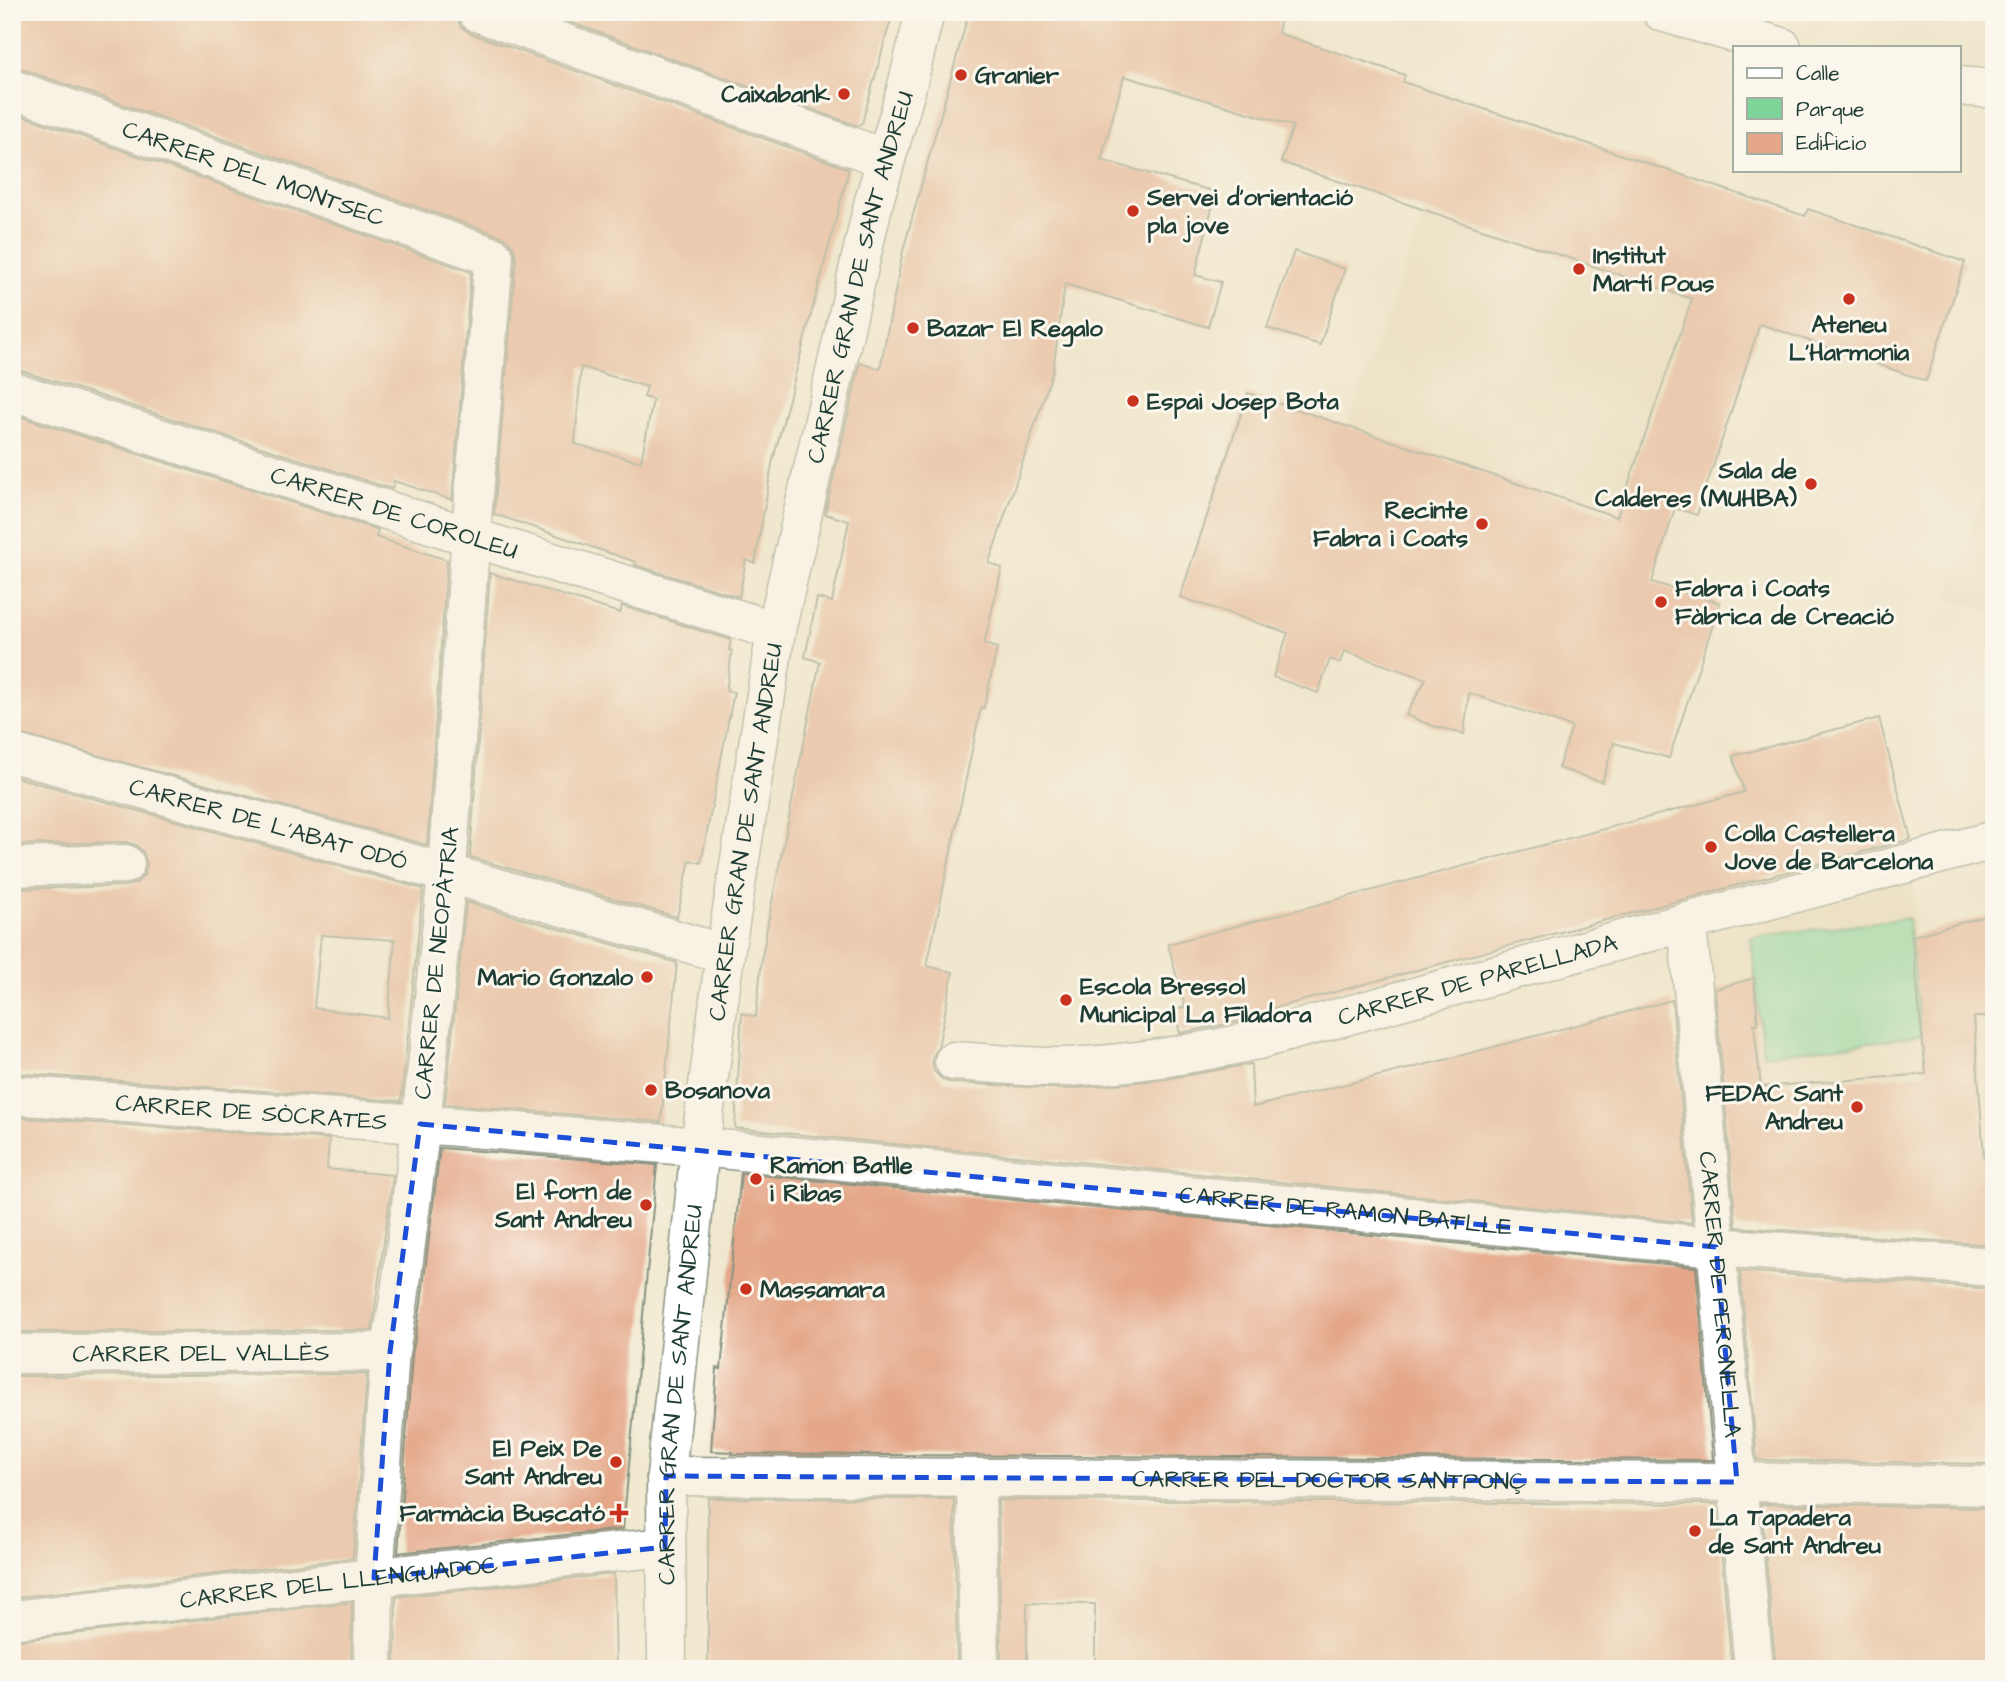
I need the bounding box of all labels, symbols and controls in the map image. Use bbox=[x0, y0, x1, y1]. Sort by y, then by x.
legend bbox=[1733, 46, 1960, 172]
place label: Granier bbox=[975, 59, 1060, 93]
text: Calle bbox=[1796, 59, 1840, 88]
marker: Granier bbox=[953, 67, 969, 83]
place label: Caixabank bbox=[721, 78, 830, 112]
marker: Caixabank bbox=[836, 86, 852, 102]
street label: CARRER GRAN DE SANT ANDREU bbox=[799, 87, 923, 467]
text: Parque bbox=[1796, 95, 1864, 124]
street label: CARRER DEL MONTSEC bbox=[117, 113, 389, 236]
text: Edificio bbox=[1796, 129, 1866, 158]
place label: Servei d'orientació pla jove bbox=[1146, 181, 1354, 243]
marker: Servei d'orientació pla jove bbox=[1125, 203, 1141, 219]
place label: Institut Martí Pous bbox=[1593, 239, 1714, 301]
marker: Institut Martí Pous bbox=[1571, 261, 1587, 277]
marker: Ateneu L'Harmonia bbox=[1841, 291, 1857, 307]
place label: Ateneu L'Harmonia bbox=[1789, 308, 1910, 370]
place label: Bazar El Regalo bbox=[927, 312, 1103, 347]
marker: Bazar El Regalo bbox=[905, 320, 921, 336]
place label: Espai Josep Bota bbox=[1147, 385, 1340, 419]
marker: Espai Josep Bota bbox=[1125, 393, 1141, 409]
place label: Sala de Calderes (MUHBA) bbox=[1595, 454, 1798, 516]
street label: CARRER DE COROLEU bbox=[266, 458, 522, 568]
marker: Sala de Calderes (MUHBA) bbox=[1803, 476, 1819, 492]
place label: Recinte Fabra i Coats bbox=[1313, 494, 1468, 556]
marker: Recinte Fabra i Coats bbox=[1474, 516, 1490, 532]
place label: Fabra i Coats Fàbrica de Creació bbox=[1675, 572, 1894, 634]
marker: Fabra i Coats Fàbrica de Creació bbox=[1653, 594, 1669, 610]
street label: CARRER GRAN DE SANT ANDREU bbox=[700, 641, 792, 1023]
street label: CARRER DE L'ABAT ODÓ bbox=[125, 770, 411, 880]
place label: Colla Castellera Jove de Barcelona bbox=[1724, 817, 1934, 879]
street label: CARRER DE NEOPÀTRIA bbox=[406, 825, 468, 1101]
marker: Colla Castellera Jove de Barcelona bbox=[1703, 839, 1719, 855]
street label: CARRER DE PARELLADA bbox=[1334, 926, 1621, 1035]
place label: Mario Gonzalo bbox=[477, 961, 634, 995]
marker: Mario Gonzalo bbox=[639, 969, 655, 985]
place label: Escola Bressol Municipal La Filadora bbox=[1080, 970, 1312, 1032]
marker: Escola Bressol Municipal La Filadora bbox=[1058, 992, 1074, 1008]
place label: Bosanova bbox=[665, 1074, 771, 1108]
place label: FEDAC Sant Andreu bbox=[1705, 1077, 1843, 1139]
marker: Bosanova bbox=[643, 1082, 659, 1098]
street label: CARRER DE SÒCRATES bbox=[114, 1086, 388, 1140]
marker: FEDAC Sant Andreu bbox=[1849, 1099, 1865, 1115]
place label: Ramon Batlle i Ribas bbox=[770, 1149, 913, 1211]
street label: CARRER DE PERONELLA bbox=[1690, 1150, 1749, 1439]
marker: Ramon Batlle i Ribas bbox=[748, 1171, 764, 1187]
place label: El forn de Sant Andreu bbox=[494, 1175, 632, 1237]
street label: CARRER DE RAMON BATLLE bbox=[1178, 1178, 1514, 1245]
marker: El forn de Sant Andreu bbox=[638, 1197, 654, 1213]
street label: CARRER GRAN DE SANT ANDREU bbox=[650, 1203, 712, 1585]
place label: Massamara bbox=[760, 1273, 886, 1307]
marker: Massamara bbox=[738, 1281, 754, 1297]
street label: CARRER DEL VALLÈS bbox=[73, 1336, 329, 1372]
place label: El Peix De Sant Andreu bbox=[464, 1432, 602, 1494]
marker: El Peix De Sant Andreu bbox=[608, 1454, 624, 1470]
street label: CARRER DEL DOCTOR SANTPONÇ bbox=[1132, 1463, 1526, 1499]
place label: Farmàcia Buscató bbox=[400, 1497, 606, 1531]
place label: La Tapadera de Sant Andreu bbox=[1708, 1501, 1881, 1563]
marker: Farmàcia Buscató bbox=[611, 1505, 627, 1521]
marker: La Tapadera de Sant Andreu bbox=[1687, 1523, 1703, 1539]
street label: CARRER DEL LLENGUADOC bbox=[178, 1548, 500, 1618]

